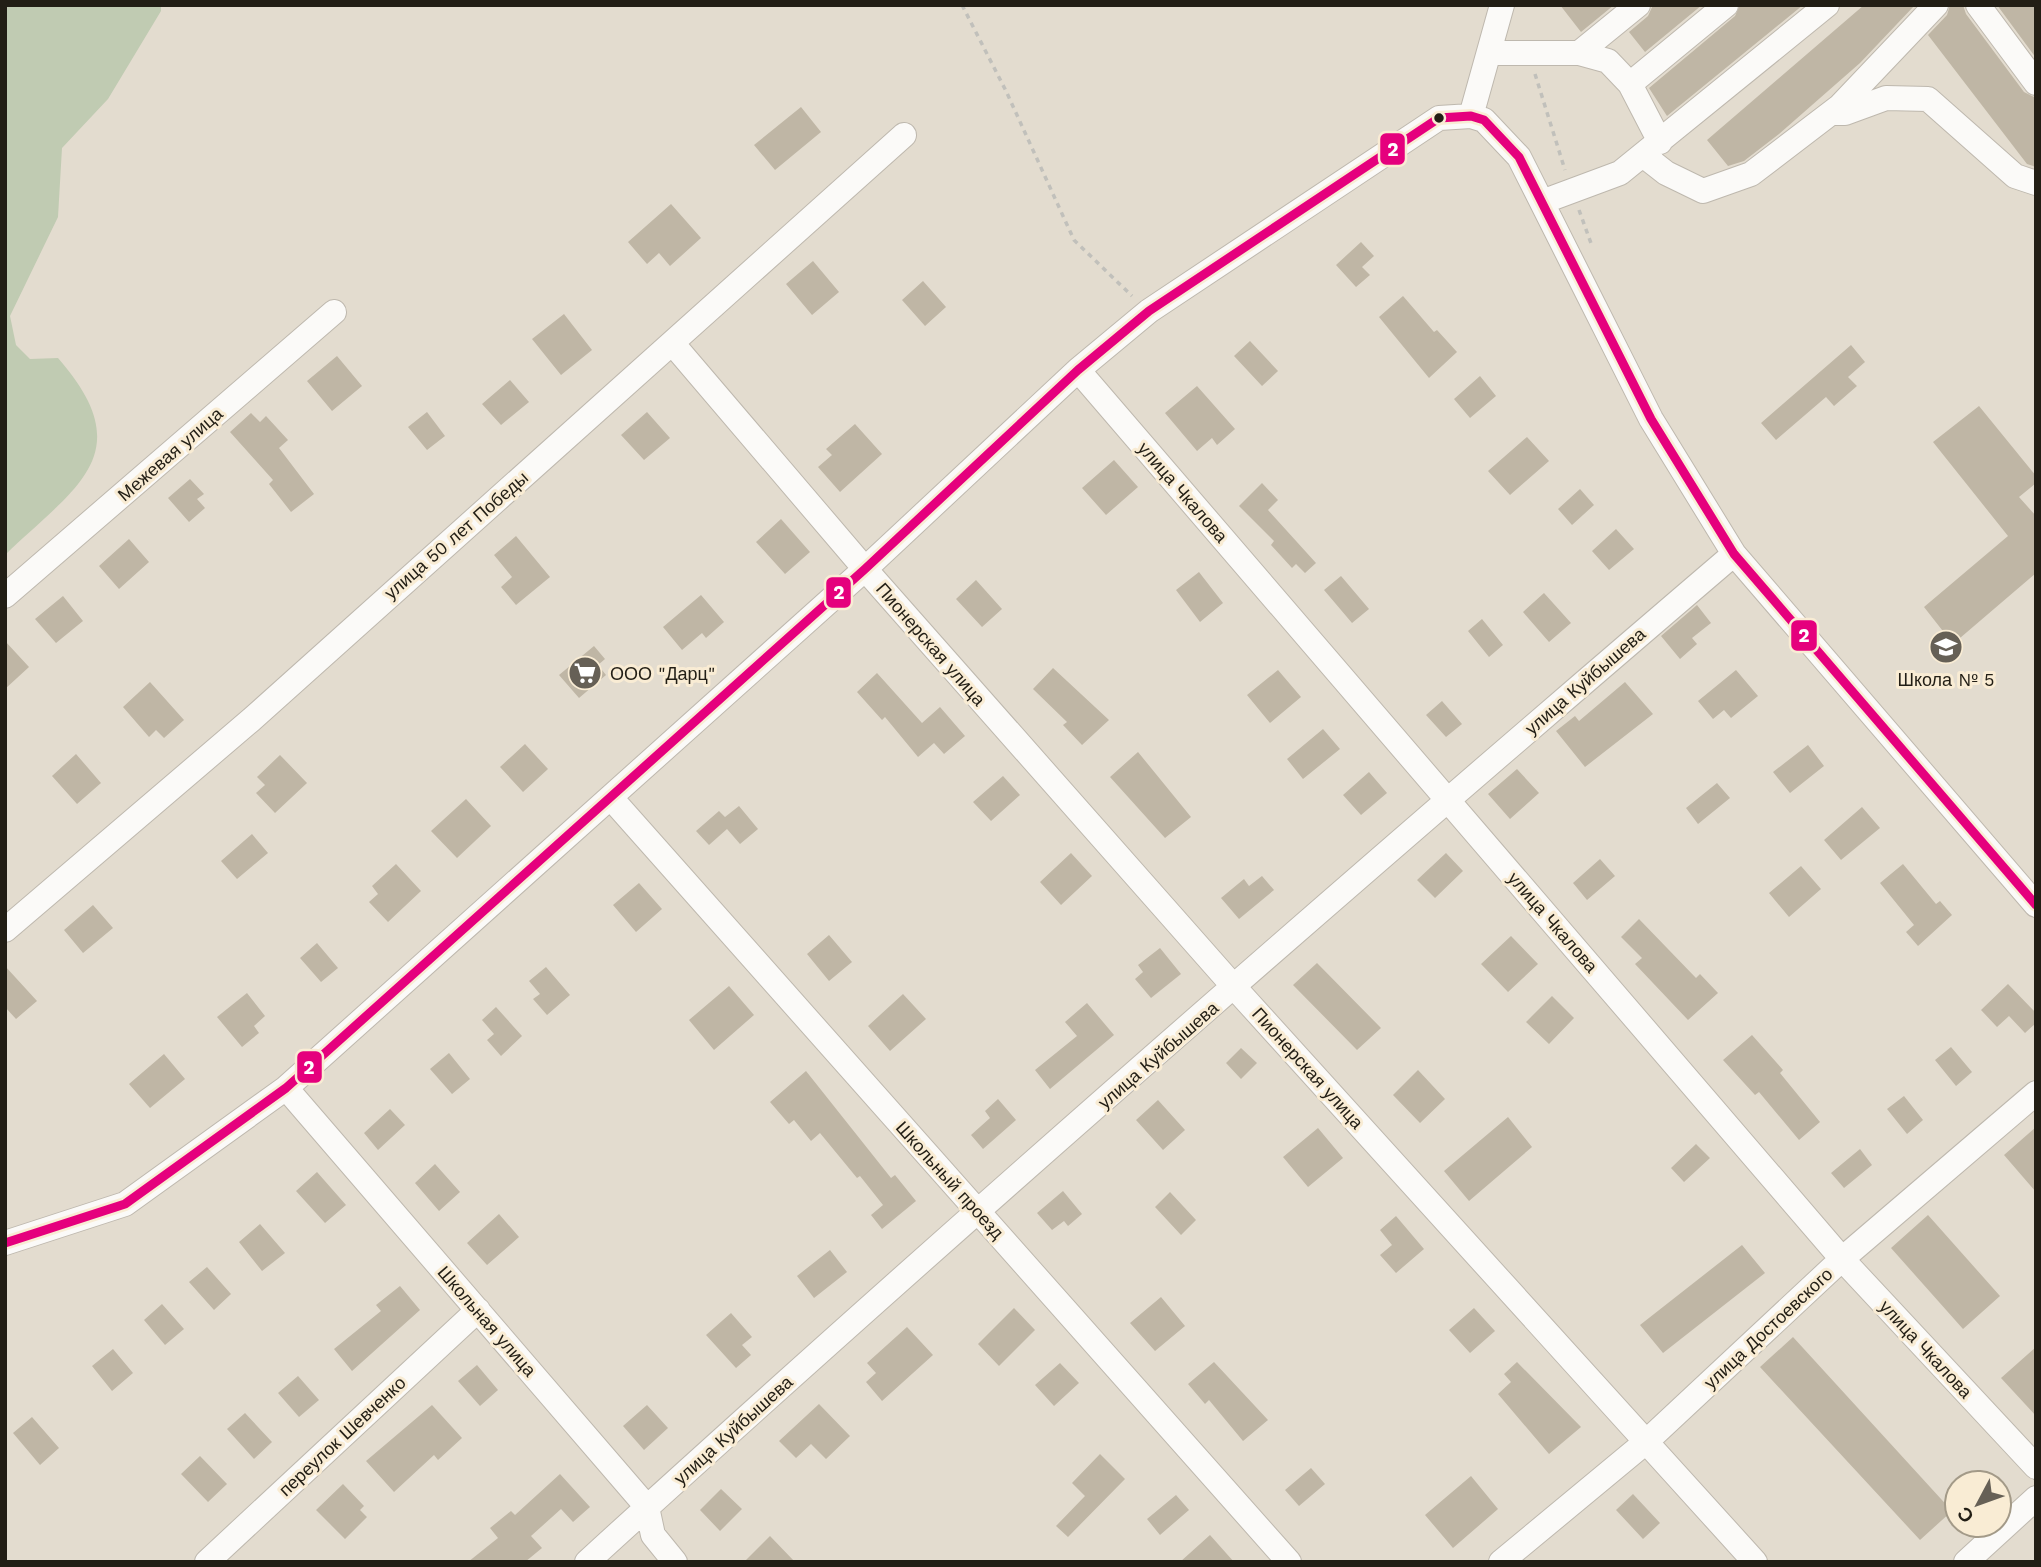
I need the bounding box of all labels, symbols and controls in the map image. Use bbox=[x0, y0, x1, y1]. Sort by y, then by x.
unlabelled marker bbox=[1432, 111, 1446, 125]
line badge: 2 bbox=[1379, 132, 1406, 166]
text: 2 bbox=[1387, 138, 1399, 161]
street label: Межевая улица bbox=[113, 402, 227, 505]
street label: улица Чкалова bbox=[1134, 438, 1233, 547]
street label: улица 50 лет Победы bbox=[380, 467, 532, 603]
line badge: 2 bbox=[825, 576, 852, 609]
street label: Пионерская улица bbox=[872, 578, 991, 710]
text: 2 bbox=[833, 581, 845, 604]
line badge: 2 bbox=[1790, 619, 1818, 652]
street label: улица Куйбышева bbox=[1521, 622, 1650, 739]
text: 2 bbox=[1798, 624, 1810, 647]
school or university icon: Школа № 5 bbox=[1927, 628, 1965, 666]
supermarket icon: ООО "Дарц" bbox=[566, 654, 604, 692]
place label: ООО "Дарц" bbox=[610, 663, 715, 684]
place label: Школа № 5 bbox=[1897, 669, 1995, 690]
street label: улица Чкалова bbox=[1504, 868, 1603, 977]
street label: улица Куйбышева bbox=[1094, 996, 1223, 1113]
street label: Пионерская улица bbox=[1248, 1003, 1369, 1134]
line badge: 2 bbox=[296, 1050, 323, 1084]
text: 2 bbox=[303, 1056, 315, 1079]
street label: Школьный проезд bbox=[892, 1117, 1009, 1243]
street label: Школьная улица bbox=[433, 1262, 541, 1381]
street label: улица Достоевского bbox=[1700, 1263, 1836, 1393]
street label: улица Чкалова bbox=[1875, 1296, 1977, 1403]
street label: улица Куйбышева bbox=[669, 1371, 797, 1489]
street label: переулок Шевченко bbox=[274, 1372, 410, 1500]
north arrow bbox=[1943, 1469, 2013, 1539]
text: С bbox=[1952, 1502, 1979, 1528]

